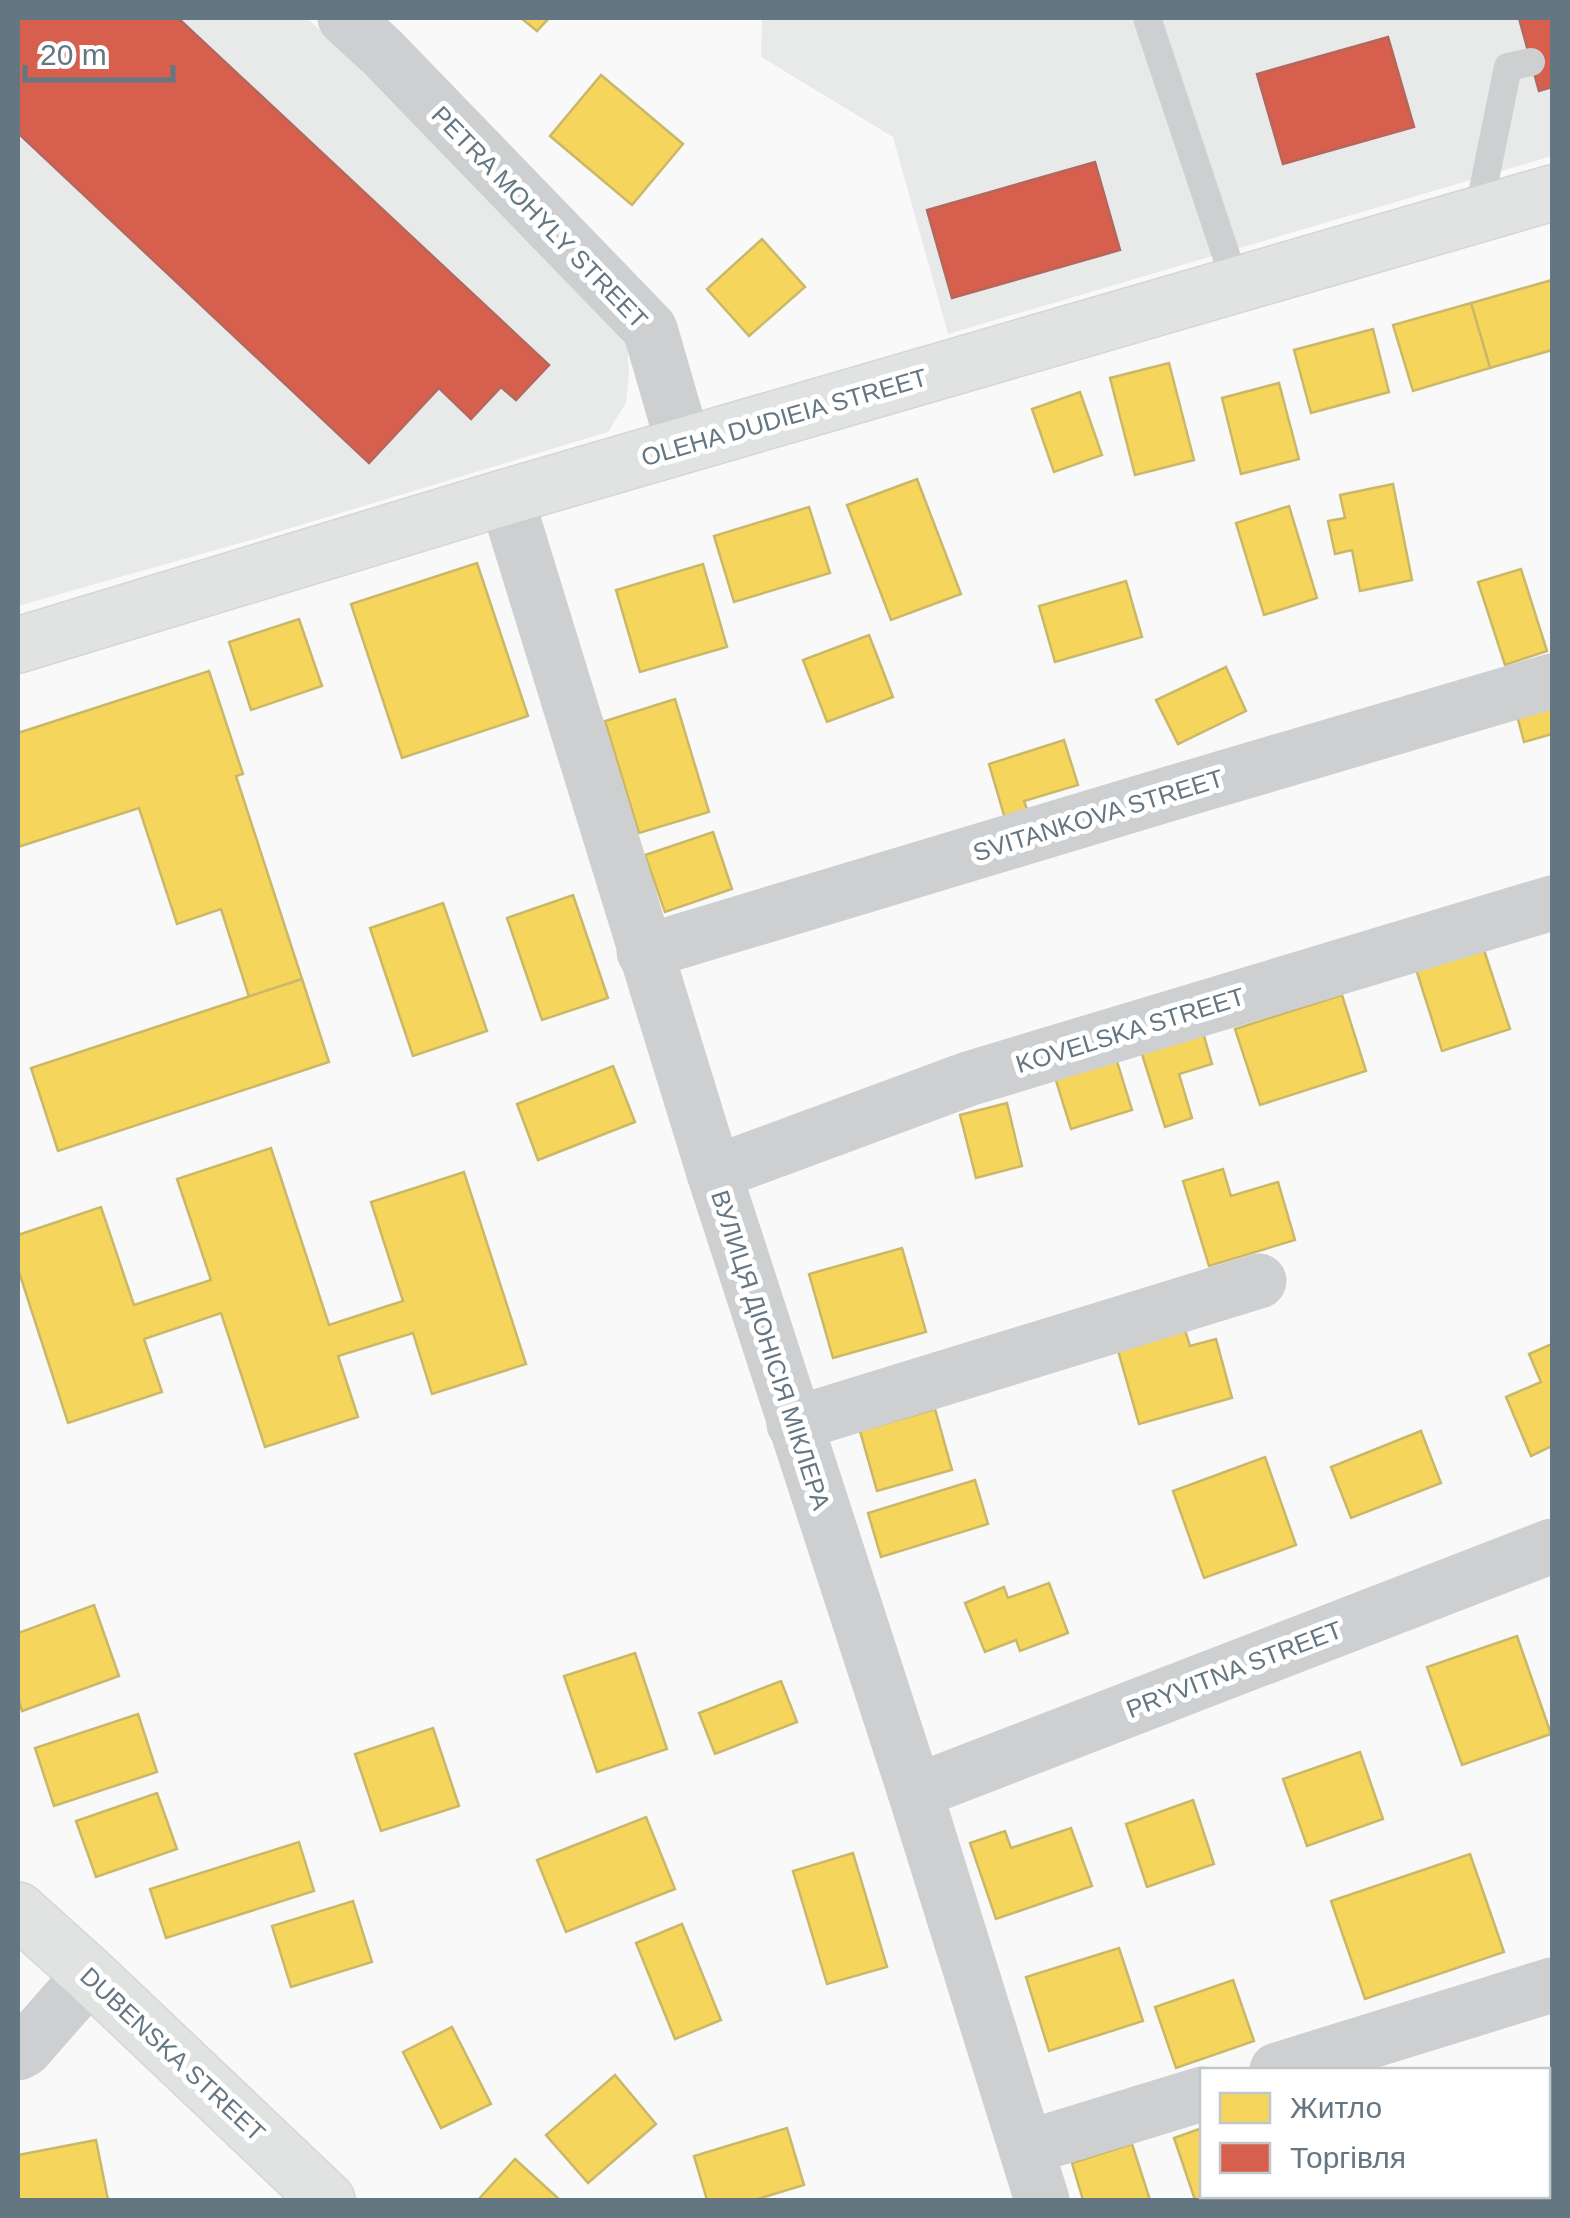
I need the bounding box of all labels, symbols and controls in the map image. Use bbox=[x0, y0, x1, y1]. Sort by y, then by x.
scale bar bbox=[25, 20, 172, 82]
text: 20 m bbox=[40, 38, 107, 71]
street label: PETRA MOHYLY STREET bbox=[427, 100, 653, 334]
street label: OLEHA DUDIEIA STREET bbox=[638, 363, 930, 471]
street label: SVITANKOVA STREET bbox=[969, 764, 1227, 866]
street label: KOVELSKA STREET bbox=[1012, 982, 1248, 1078]
street label: ВУЛИЦЯ ДІОНІСІЯ МІКЛЕРА bbox=[706, 1187, 836, 1514]
street label: PRYVITNA STREET bbox=[1122, 1615, 1346, 1723]
street label: DUBENSKA STREET bbox=[75, 1961, 271, 2147]
legend bbox=[1200, 2068, 1550, 2198]
text: Житло bbox=[1290, 2091, 1382, 2124]
text: Торгівля bbox=[1290, 2141, 1406, 2174]

